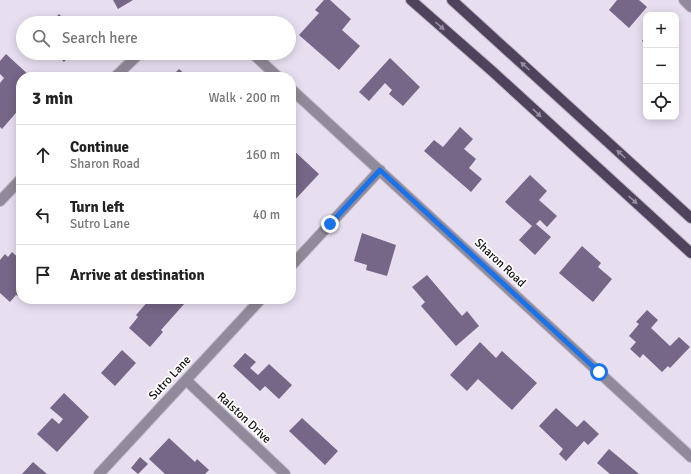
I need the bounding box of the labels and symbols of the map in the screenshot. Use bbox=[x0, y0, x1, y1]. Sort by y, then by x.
one-way arrow bbox=[435, 21, 445, 30]
one-way arrow bbox=[520, 61, 530, 71]
one-way arrow bbox=[532, 108, 542, 117]
one-way arrow bbox=[616, 149, 626, 159]
one-way arrow bbox=[628, 196, 638, 205]
route end bbox=[321, 215, 339, 233]
street label: Sharon Road bbox=[471, 235, 529, 291]
street label: Sutro Lane bbox=[146, 353, 194, 403]
route start bbox=[590, 363, 608, 381]
street label: Ralston Drive bbox=[214, 389, 274, 447]

